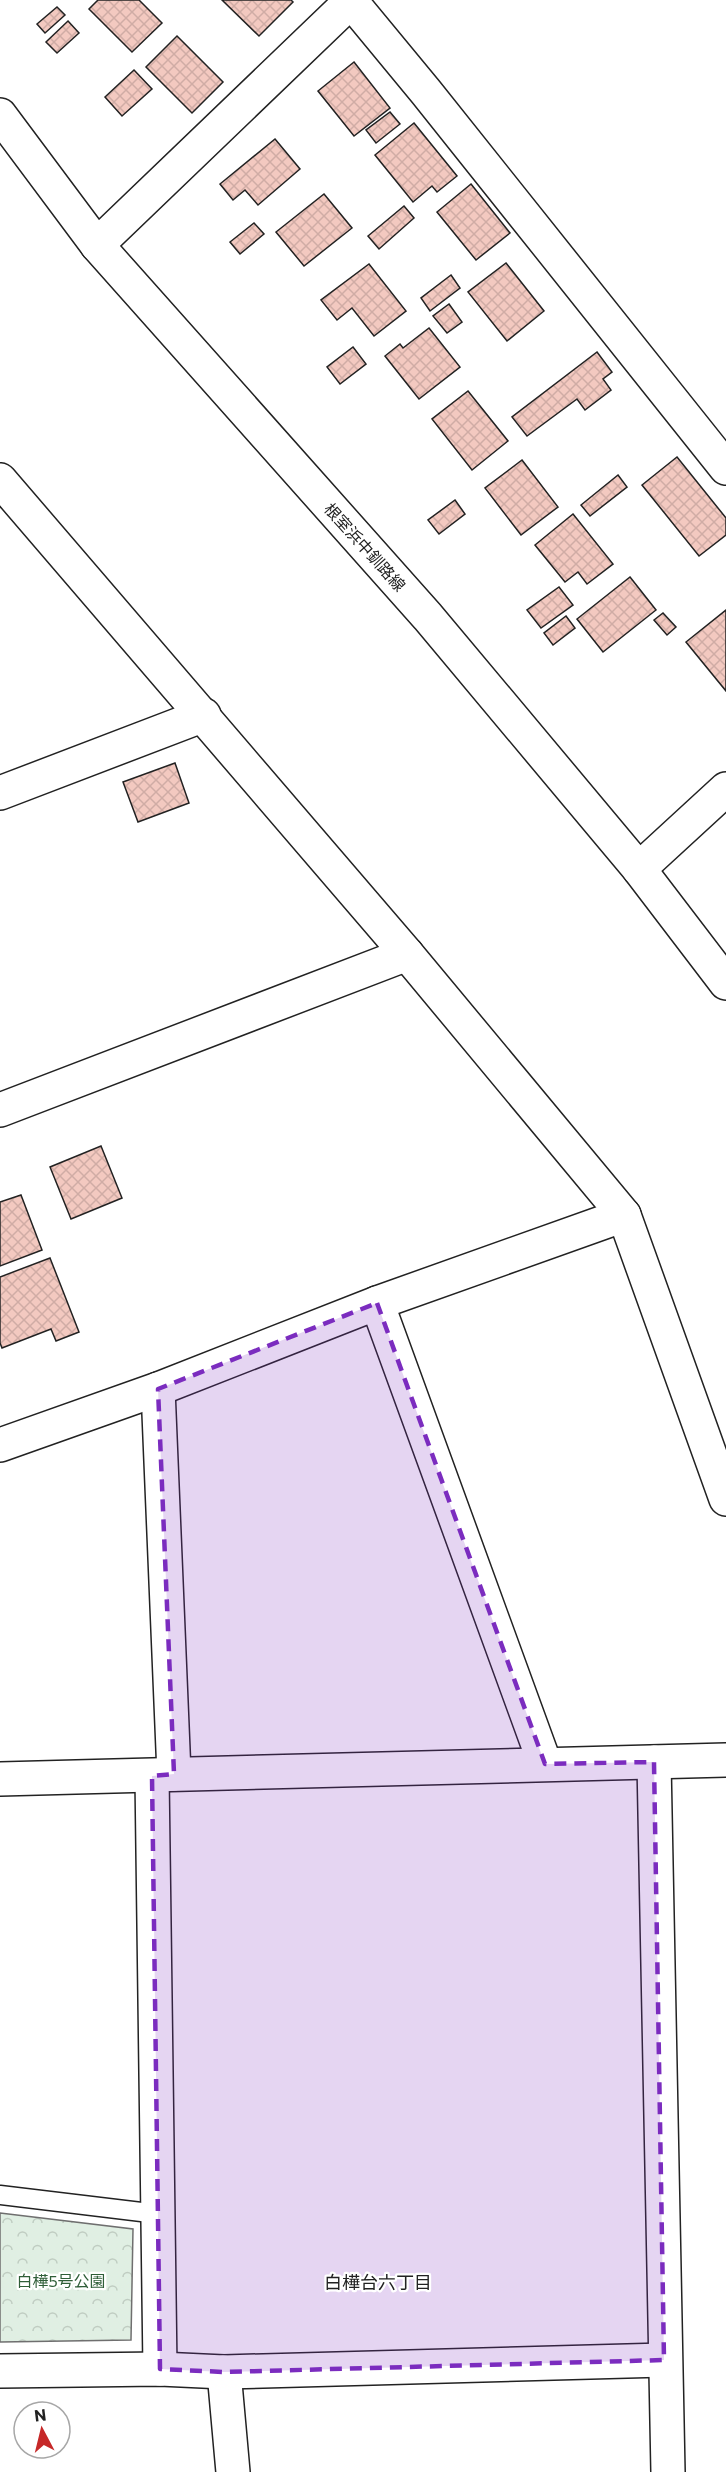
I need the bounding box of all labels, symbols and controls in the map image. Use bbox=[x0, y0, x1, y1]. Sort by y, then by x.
street label: 根室浜中釧路線 bbox=[321, 499, 410, 595]
park label: 白樺5号公園 bbox=[16, 2271, 106, 2290]
district label: 白樺台六丁目 bbox=[324, 2271, 432, 2293]
north arrow bbox=[12, 2400, 72, 2460]
text: N bbox=[33, 2404, 47, 2425]

